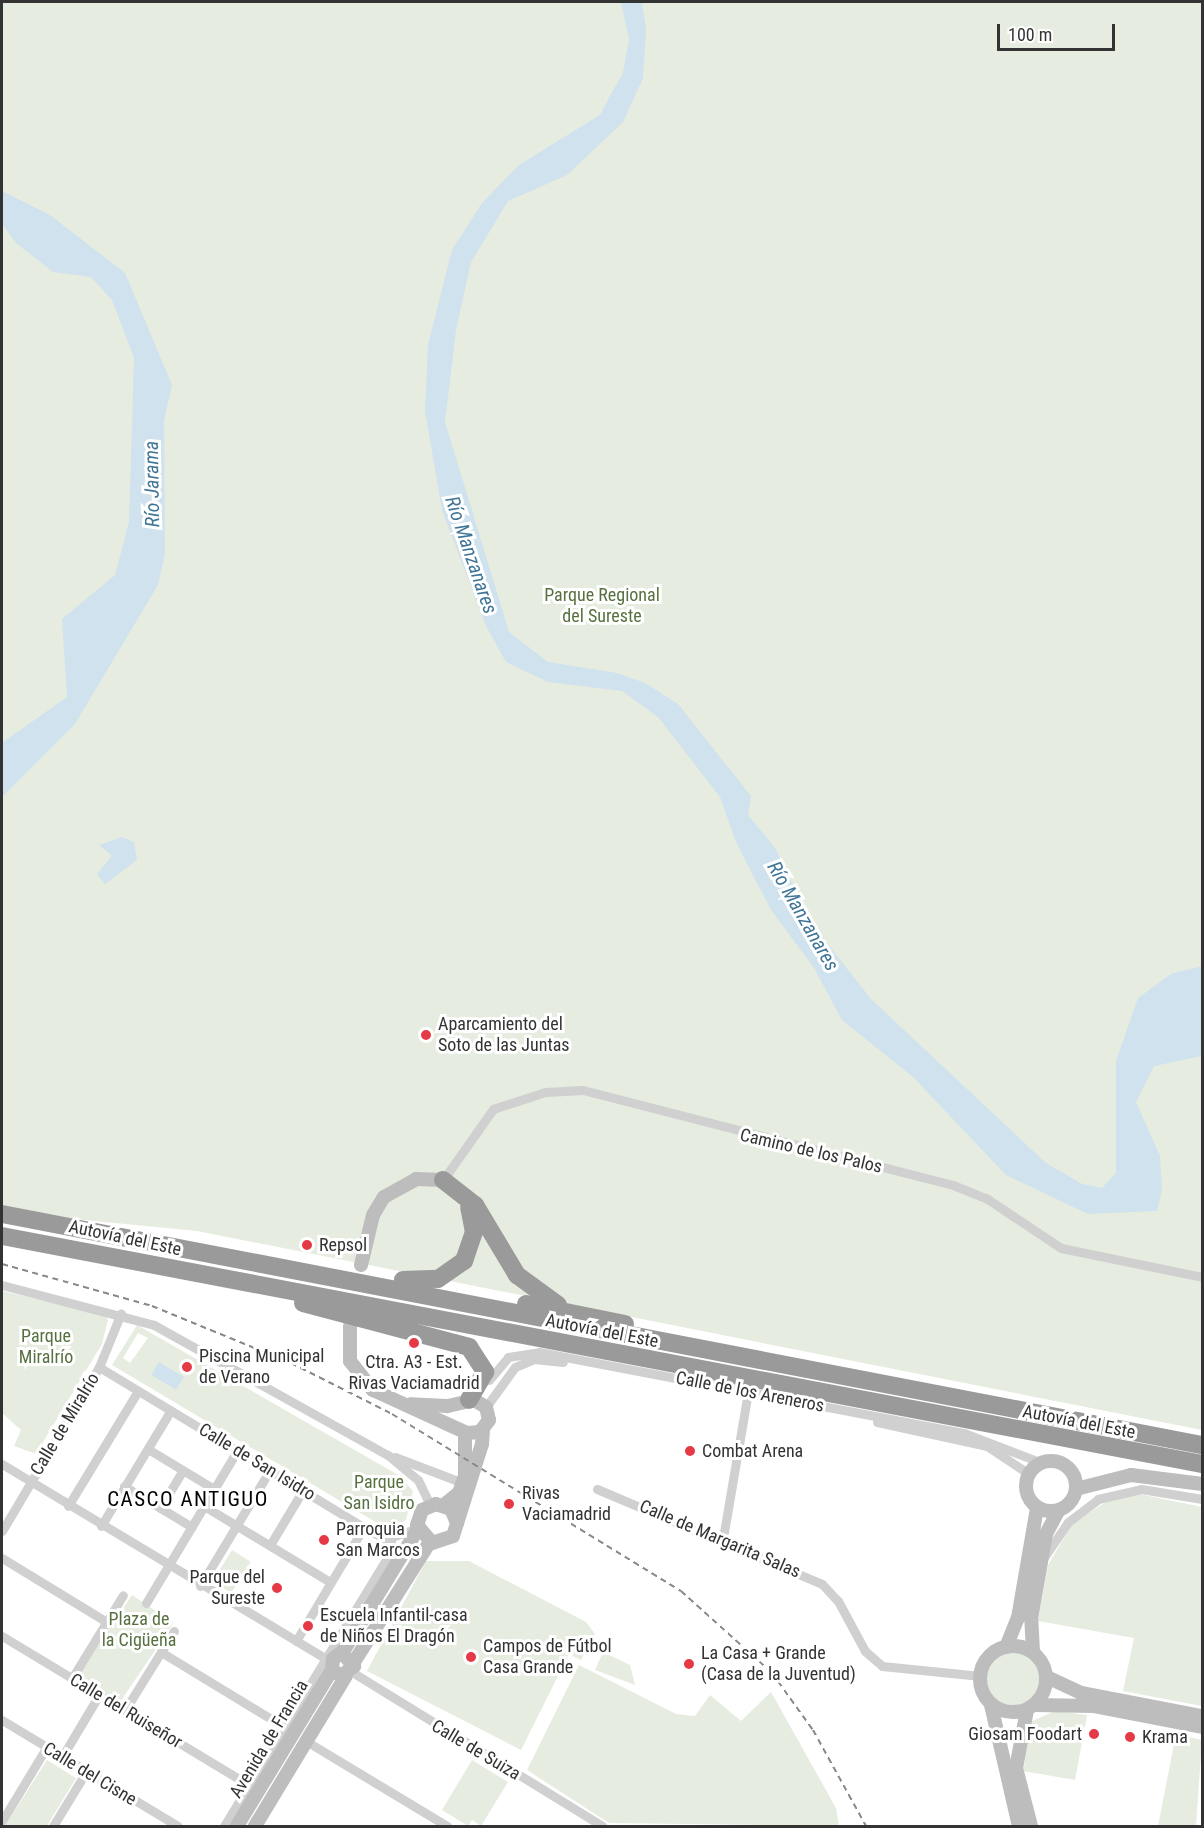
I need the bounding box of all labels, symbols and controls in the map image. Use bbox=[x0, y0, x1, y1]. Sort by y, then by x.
scale bar bbox=[1000, 12, 1118, 50]
text: 100 m bbox=[1008, 24, 1052, 45]
water label: Río Jarama bbox=[139, 441, 165, 527]
water label: Río Manzanares bbox=[440, 493, 502, 617]
park label: Parque Regional del Sureste bbox=[544, 585, 660, 628]
water label: Río Manzanares bbox=[762, 857, 844, 975]
place label: Aparcamiento del Soto de las Juntas bbox=[438, 1014, 570, 1056]
marker: Aparcamiento del Soto de las Juntas bbox=[419, 1028, 433, 1042]
street label: Camino de los Palos bbox=[738, 1124, 884, 1178]
street label: Autovía del Este bbox=[67, 1216, 183, 1260]
place label: Repsol bbox=[319, 1234, 367, 1256]
marker: Repsol bbox=[300, 1238, 314, 1252]
street label: Autovía del Este bbox=[544, 1309, 660, 1353]
park label: Parque Miralrío bbox=[19, 1326, 73, 1368]
marker: Ctra. A3 - Est. Rivas Vaciamadrid bbox=[407, 1336, 421, 1350]
place label: Piscina Municipal de Verano bbox=[199, 1346, 324, 1388]
place label: Ctra. A3 - Est. Rivas Vaciamadrid bbox=[348, 1352, 480, 1394]
marker: Piscina Municipal de Verano bbox=[180, 1360, 194, 1374]
street label: Calle de los Areneros bbox=[674, 1367, 826, 1417]
street label: Calle de Miralrío bbox=[26, 1369, 104, 1479]
street label: Autovía del Este bbox=[1021, 1400, 1137, 1444]
street label: Calle de San Isidro bbox=[195, 1419, 319, 1505]
place label: Combat Arena bbox=[702, 1440, 803, 1462]
marker: Combat Arena bbox=[683, 1444, 697, 1458]
park label: Parque San Isidro bbox=[344, 1472, 414, 1514]
place label: Rivas Vaciamadrid bbox=[522, 1483, 611, 1526]
district label: CASCO ANTIGUO bbox=[107, 1486, 269, 1512]
marker: Rivas Vaciamadrid bbox=[500, 1495, 518, 1513]
street label: Calle de Margarita Salas bbox=[636, 1495, 804, 1583]
place label: Parroquia San Marcos bbox=[336, 1519, 420, 1562]
marker: Parroquia San Marcos bbox=[317, 1533, 331, 1547]
place label: Parque del Sureste bbox=[189, 1567, 265, 1610]
marker: Parque del Sureste bbox=[270, 1581, 284, 1595]
place label: Escuela Infantil-casa de Niños El Dragón bbox=[320, 1605, 468, 1648]
park label: Plaza de la Cigüeña bbox=[102, 1609, 176, 1652]
marker: Escuela Infantil-casa de Niños El Dragón bbox=[301, 1619, 315, 1633]
place label: Campos de Fútbol Casa Grande bbox=[483, 1636, 612, 1678]
place label: La Casa + Grande (Casa de la Juventud) bbox=[701, 1643, 856, 1686]
marker: Campos de Fútbol Casa Grande bbox=[464, 1650, 478, 1664]
marker: La Casa + Grande (Casa de la Juventud) bbox=[682, 1657, 696, 1671]
street label: Calle del Ruiseñor bbox=[66, 1669, 186, 1753]
street label: Avenida de Francia bbox=[225, 1676, 313, 1802]
street label: Calle de Suiza bbox=[428, 1715, 524, 1785]
place label: Giosam Foodart bbox=[968, 1723, 1082, 1745]
place label: Krama bbox=[1142, 1726, 1188, 1748]
marker: Giosam Foodart bbox=[1087, 1727, 1101, 1741]
marker: Krama bbox=[1123, 1730, 1137, 1744]
street label: Calle del Cisne bbox=[39, 1738, 141, 1810]

